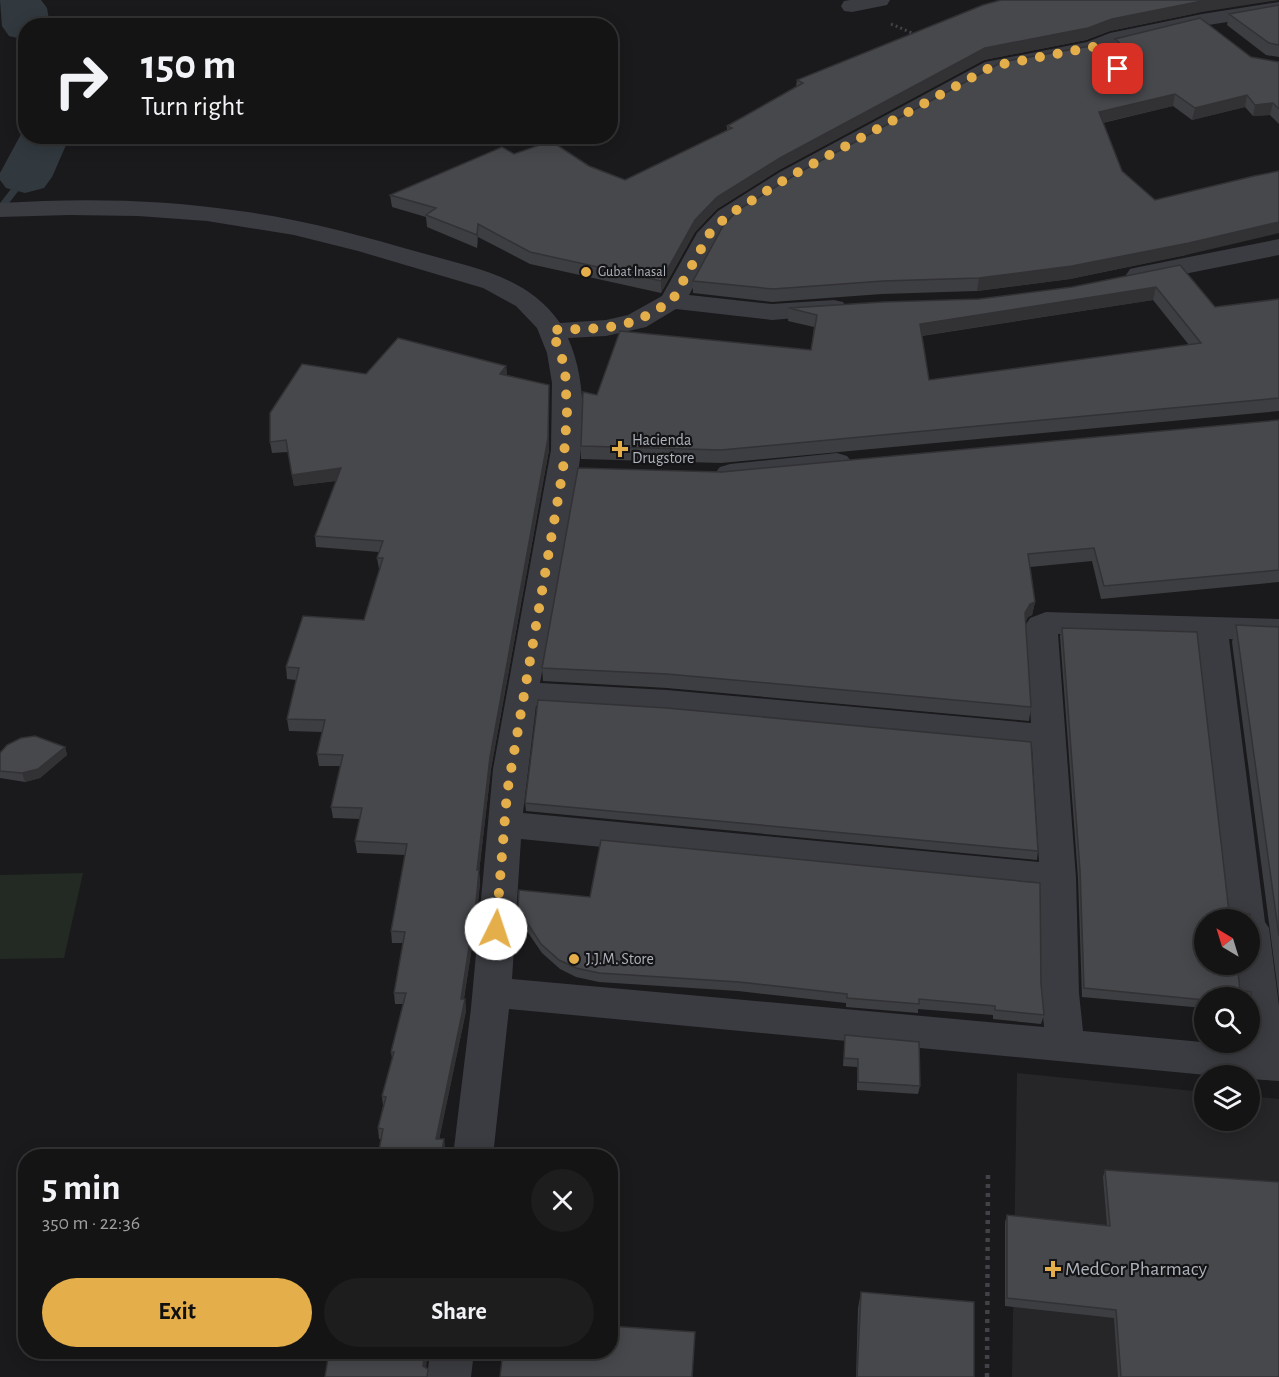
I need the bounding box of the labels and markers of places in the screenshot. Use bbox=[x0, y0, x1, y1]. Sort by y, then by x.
pin bbox=[1092, 43, 1143, 94]
marker: Gubat Inasal bbox=[579, 265, 593, 279]
place label: Gubat Inasal bbox=[598, 265, 666, 279]
place label: Hacienda Drugstore bbox=[632, 432, 694, 466]
marker: Hacienda Drugstore bbox=[613, 442, 627, 456]
place label: J.J.M. Store bbox=[586, 951, 654, 967]
marker: J.J.M. Store bbox=[567, 952, 581, 966]
place label: MedCor Pharmacy bbox=[1065, 1259, 1208, 1279]
marker: MedCor Pharmacy bbox=[1046, 1262, 1060, 1276]

